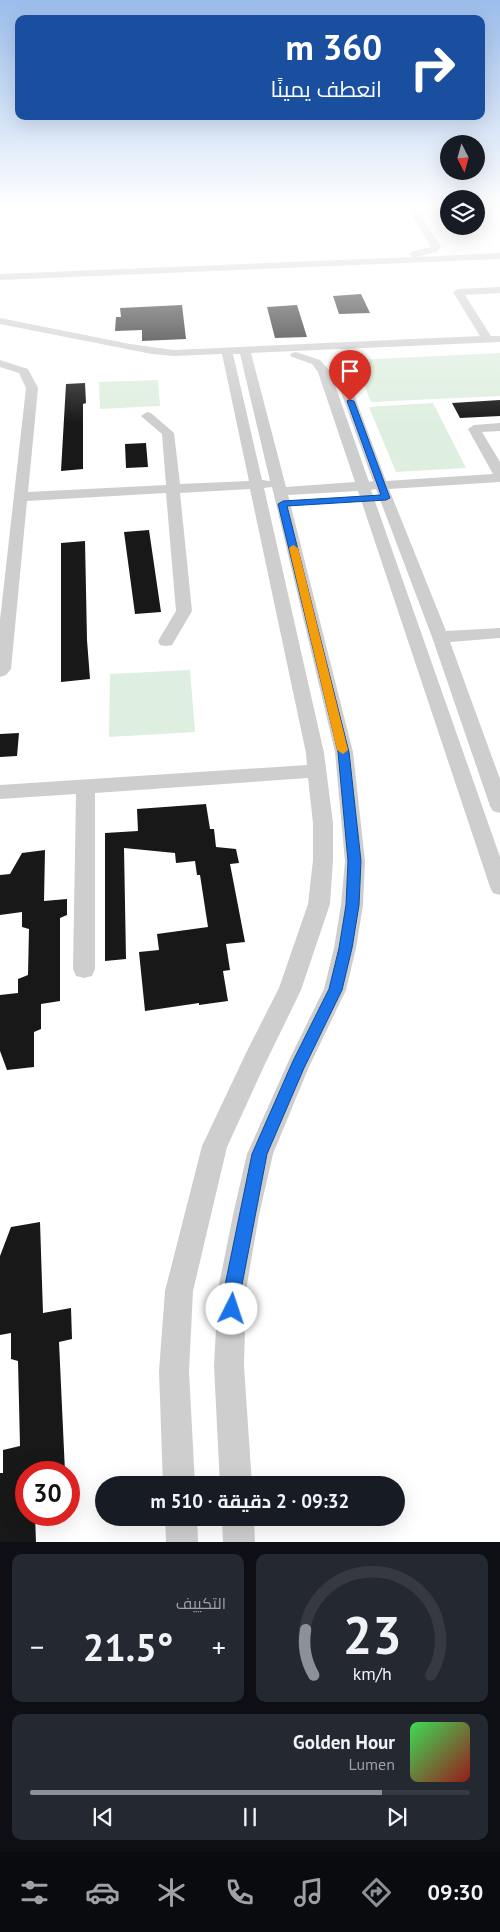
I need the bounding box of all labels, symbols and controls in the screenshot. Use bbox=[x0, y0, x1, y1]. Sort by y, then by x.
text: 360 m bbox=[285, 24, 382, 70]
icon: right bbox=[400, 35, 465, 100]
text: انعطف يمينًا bbox=[271, 75, 382, 103]
north arrow bbox=[440, 135, 485, 180]
map controls bbox=[440, 135, 485, 235]
button: layers bbox=[440, 190, 485, 235]
pin bbox=[329, 350, 371, 401]
icon: arrive bbox=[336, 357, 364, 385]
position arrow bbox=[205, 1282, 257, 1334]
speed limit sign: 30 bbox=[15, 1461, 80, 1526]
text: 09:32 · 2 دقيقة · 510 m bbox=[151, 1489, 349, 1513]
text: التكييف bbox=[176, 1593, 226, 1613]
text: 23 bbox=[343, 1601, 401, 1668]
text: 21.5° bbox=[83, 1622, 173, 1671]
text: − bbox=[30, 1628, 44, 1665]
text: + bbox=[212, 1628, 226, 1665]
text: km/h bbox=[352, 1662, 392, 1685]
text: Golden Hour bbox=[293, 1730, 395, 1754]
text: Lumen bbox=[349, 1754, 395, 1774]
icon: previous bbox=[89, 1803, 117, 1831]
icon: pause bbox=[236, 1803, 264, 1831]
icon: next bbox=[383, 1803, 411, 1831]
icon: filters bbox=[17, 1875, 52, 1910]
icon: car bbox=[85, 1875, 120, 1910]
icon: climate bbox=[154, 1875, 189, 1910]
icon: phone bbox=[222, 1875, 257, 1910]
icon: music bbox=[291, 1875, 326, 1910]
icon: directions bbox=[359, 1875, 394, 1910]
text: 09:30 bbox=[427, 1878, 483, 1906]

